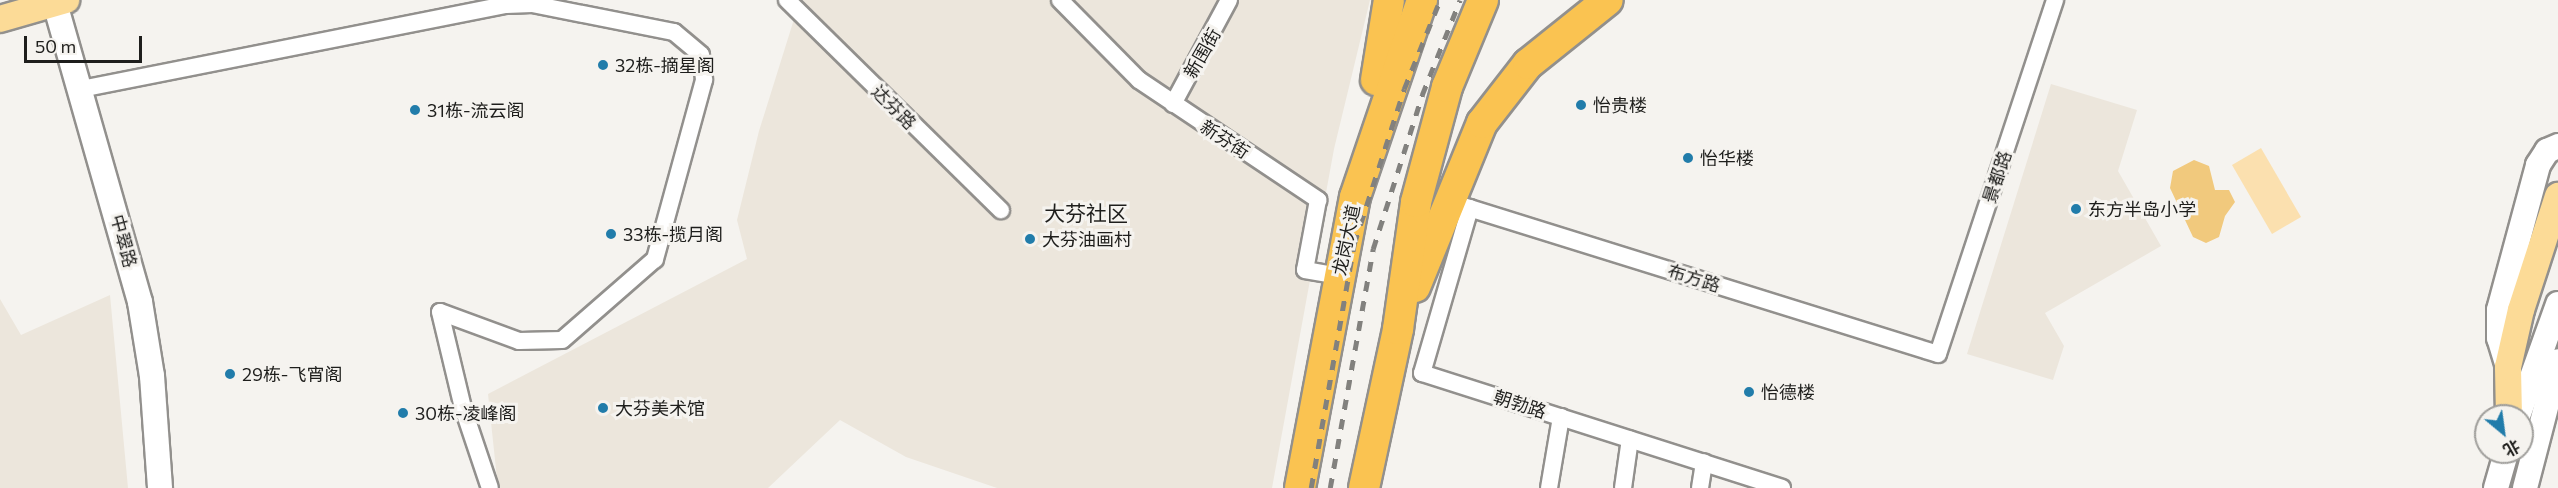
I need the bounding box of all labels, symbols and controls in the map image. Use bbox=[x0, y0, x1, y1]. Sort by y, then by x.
scale bar bbox=[27, 24, 146, 62]
street label: 新围街 bbox=[1179, 24, 1225, 82]
text: 50 m bbox=[35, 35, 76, 57]
place label: 32栋-摘星阁 bbox=[615, 54, 715, 76]
marker: 32栋-摘星阁 bbox=[596, 58, 610, 72]
street label: 达芬路 bbox=[867, 80, 921, 134]
place label: 怡贵楼 bbox=[1593, 94, 1647, 116]
marker: 怡贵楼 bbox=[1574, 98, 1588, 112]
place label: 31栋-流云阁 bbox=[427, 99, 525, 121]
marker: 31栋-流云阁 bbox=[408, 103, 422, 117]
street label: 新芬街 bbox=[1196, 115, 1254, 163]
place label: 怡华楼 bbox=[1700, 147, 1754, 169]
street label: 景都路 bbox=[1978, 148, 2016, 206]
marker: 怡华楼 bbox=[1681, 151, 1695, 165]
place label: 东方半岛小学 bbox=[2088, 198, 2196, 220]
district label: 大芬社区 bbox=[1044, 200, 1128, 226]
marker: 东方半岛小学 bbox=[2069, 202, 2083, 216]
street label: 龙岗大道 bbox=[1328, 203, 1364, 277]
street label: 中翠路 bbox=[107, 212, 141, 270]
place label: 33栋-揽月阁 bbox=[623, 223, 723, 245]
marker: 33栋-揽月阁 bbox=[604, 227, 618, 241]
place label: 大芬油画村 bbox=[1042, 228, 1132, 250]
marker: 大芬油画村 bbox=[1023, 232, 1037, 246]
street label: 布方路 bbox=[1665, 260, 1723, 296]
place label: 29栋-飞宵阁 bbox=[242, 363, 342, 385]
marker: 29栋-飞宵阁 bbox=[223, 367, 237, 381]
place label: 怡德楼 bbox=[1761, 381, 1815, 403]
street label: 朝勃路 bbox=[1491, 385, 1549, 423]
marker: 怡德楼 bbox=[1742, 385, 1756, 399]
place label: 大芬美术馆 bbox=[615, 397, 705, 419]
marker: 大芬美术馆 bbox=[596, 401, 610, 415]
place label: 30栋-凌峰阁 bbox=[415, 402, 517, 424]
north arrow bbox=[2474, 404, 2534, 464]
marker: 30栋-凌峰阁 bbox=[396, 406, 410, 420]
text: 北 bbox=[2500, 436, 2524, 461]

